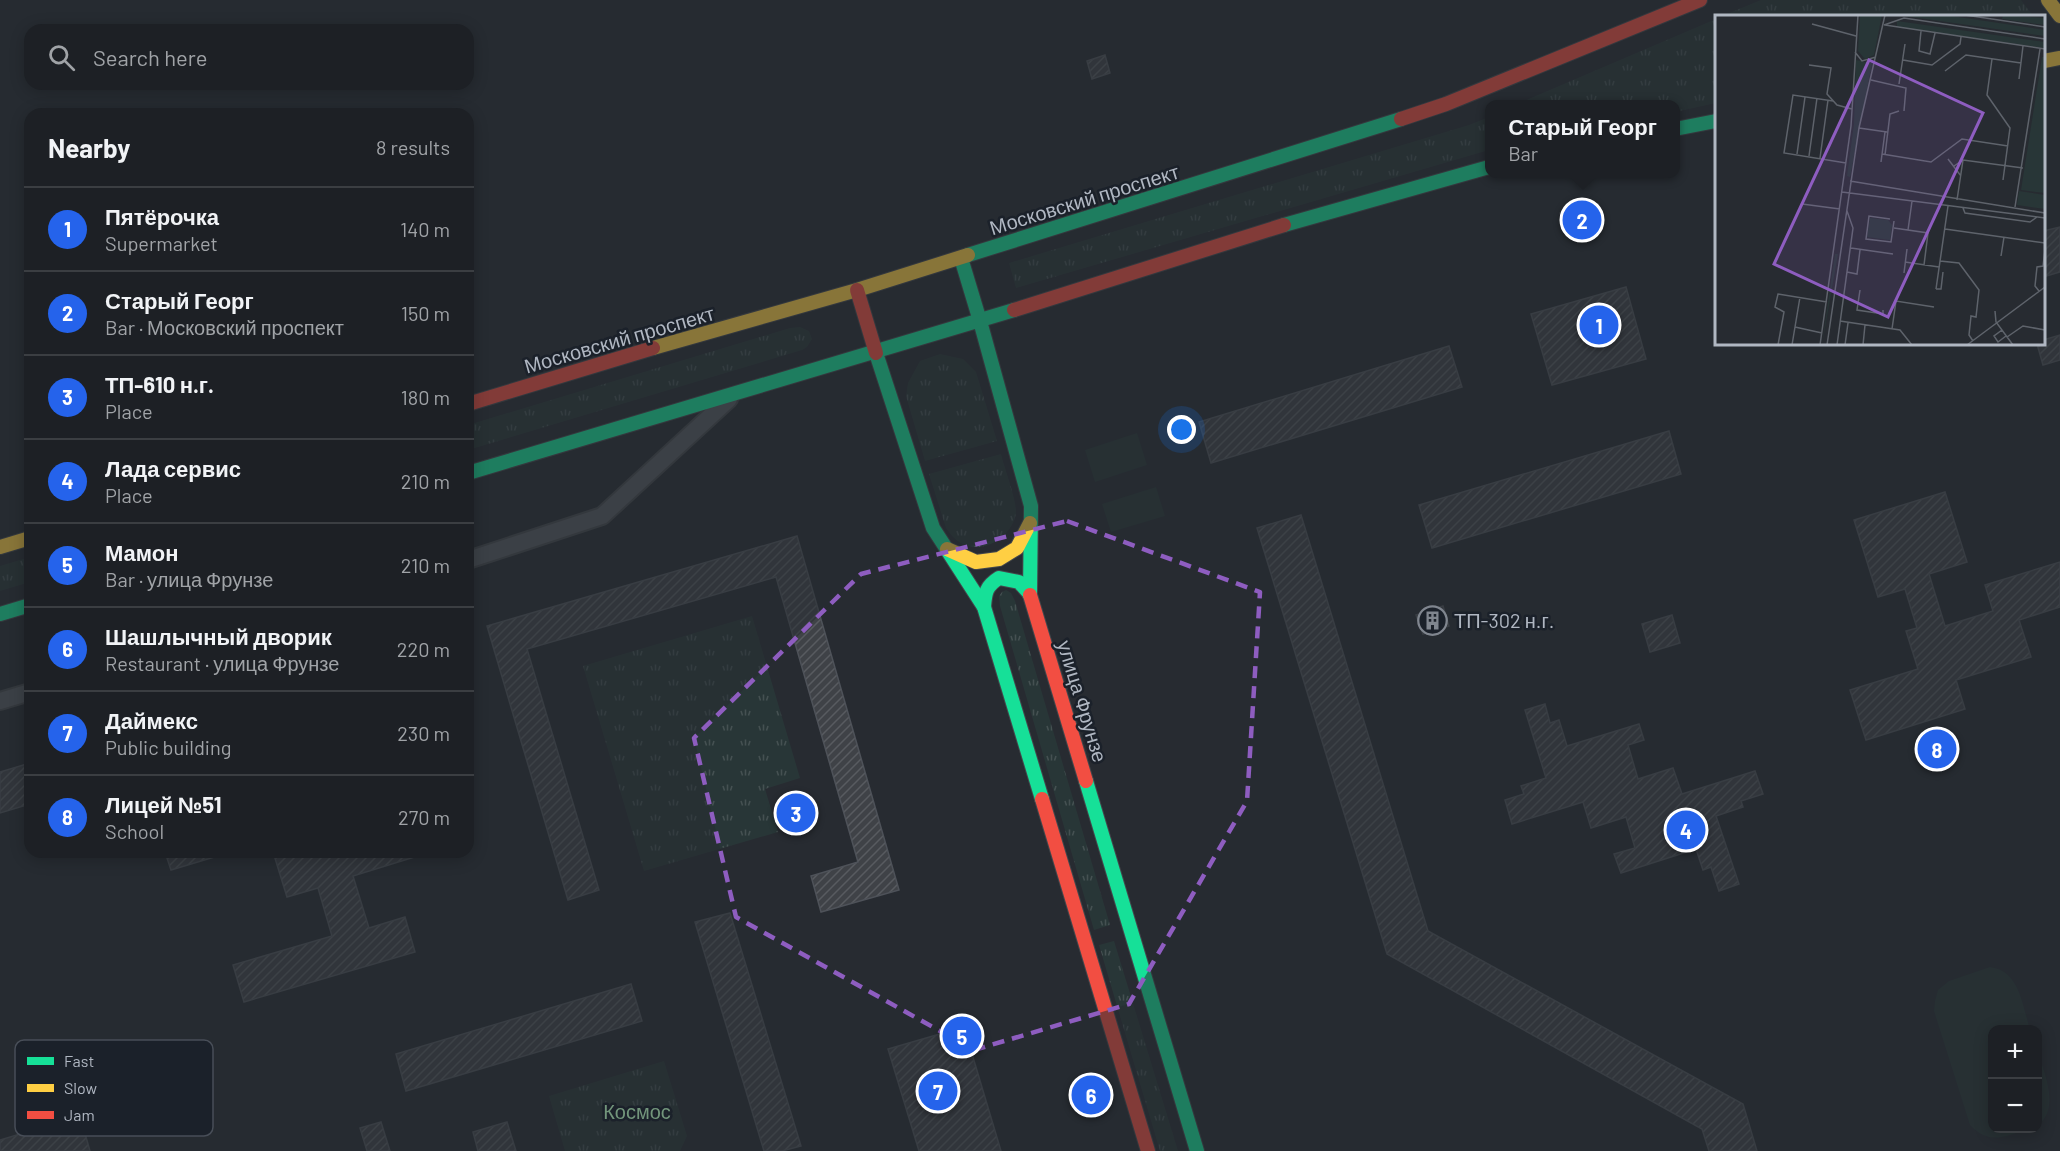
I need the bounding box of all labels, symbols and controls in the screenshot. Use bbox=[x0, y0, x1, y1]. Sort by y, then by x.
inset map bbox=[1715, 15, 2045, 345]
search box bbox=[24, 24, 474, 90]
icon: search bbox=[45, 41, 78, 74]
text: Search here bbox=[93, 44, 207, 70]
popup bbox=[1485, 100, 1680, 178]
text: Старый Георг bbox=[1508, 113, 1657, 139]
text: Nearby bbox=[48, 132, 130, 163]
text: 8 results bbox=[376, 135, 450, 159]
text: Bar bbox=[1508, 141, 1538, 165]
street label: Московский проспект bbox=[986, 159, 1182, 239]
pin: 2 bbox=[1562, 198, 1602, 242]
text: Пятёрочка bbox=[105, 203, 219, 229]
text: 1 bbox=[64, 217, 71, 241]
text: 140 m bbox=[400, 217, 450, 241]
text: Supermarket bbox=[105, 231, 218, 255]
text: Старый Георг bbox=[105, 287, 254, 313]
street label: Московский проспект bbox=[521, 300, 717, 378]
text: 2 bbox=[62, 301, 73, 325]
text: 150 m bbox=[401, 301, 450, 325]
pin: 1 bbox=[1580, 302, 1618, 348]
text: Bar · Московский проспект bbox=[105, 315, 344, 339]
text: ТП-610 н.г. bbox=[105, 371, 214, 397]
text: 3 bbox=[62, 385, 73, 409]
text: 180 m bbox=[401, 385, 450, 409]
text: Place bbox=[105, 399, 153, 423]
your location bbox=[1167, 415, 1196, 444]
text: Лада сервис bbox=[105, 455, 241, 481]
text: 4 bbox=[61, 469, 74, 493]
text: 210 m bbox=[401, 469, 450, 493]
text: Place bbox=[105, 483, 153, 507]
text: Мамон bbox=[105, 539, 179, 565]
text: 5 bbox=[62, 553, 73, 577]
text: 210 m bbox=[401, 553, 450, 577]
text: Bar · улица Фрунзе bbox=[105, 567, 273, 591]
building icon: ТП-302 н.г. bbox=[1417, 604, 1449, 636]
place label: ТП-302 н.г. bbox=[1454, 608, 1554, 632]
text: Шашлычный дворик bbox=[105, 623, 332, 649]
text: 6 bbox=[62, 637, 73, 661]
text: 220 m bbox=[397, 637, 450, 661]
street label: улица Фрунзе bbox=[1053, 637, 1113, 765]
text: Restaurant · улица Фрунзе bbox=[105, 651, 339, 675]
text: Даймекс bbox=[105, 707, 198, 733]
text: 7 bbox=[63, 721, 72, 745]
text: 230 m bbox=[397, 721, 450, 745]
pin: 8 bbox=[1918, 726, 1956, 771]
text: Public building bbox=[105, 735, 231, 759]
pin: 3 bbox=[776, 790, 816, 836]
text: Лицей №51 bbox=[105, 791, 222, 817]
text: 8 bbox=[62, 805, 73, 829]
text: 270 m bbox=[398, 805, 450, 829]
pin: 4 bbox=[1666, 808, 1706, 852]
text: School bbox=[105, 819, 164, 843]
pin: 5 bbox=[942, 1014, 982, 1058]
map controls bbox=[1988, 1025, 2042, 1133]
button: + bbox=[1988, 1025, 2042, 1079]
legend bbox=[15, 1040, 213, 1136]
text: Fast bbox=[64, 1051, 94, 1070]
pin: 7 bbox=[918, 1068, 958, 1114]
pin: 6 bbox=[1072, 1072, 1110, 1118]
text: Slow bbox=[64, 1078, 97, 1097]
button: − bbox=[1988, 1079, 2042, 1133]
park label: Космос bbox=[603, 1099, 671, 1123]
text: Jam bbox=[64, 1105, 95, 1124]

